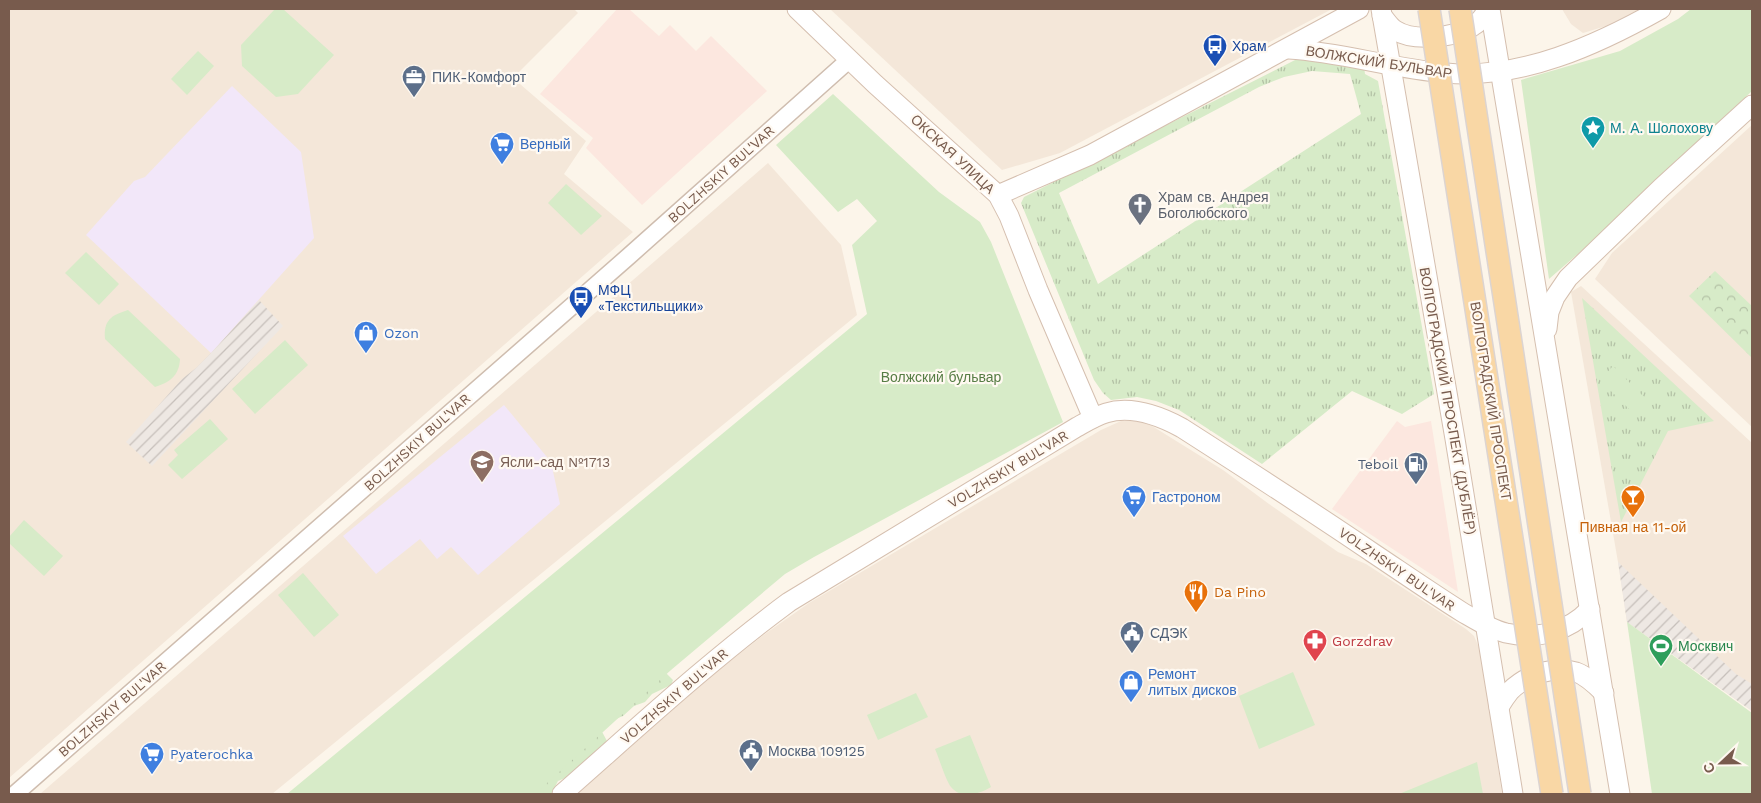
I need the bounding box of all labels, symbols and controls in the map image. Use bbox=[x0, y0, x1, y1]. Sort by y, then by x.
bus stop icon: Храм bbox=[1202, 33, 1228, 67]
place label: Храм bbox=[1232, 38, 1267, 54]
street label: ВОЛЖСКИЙ БУЛЬВАР bbox=[1305, 42, 1453, 81]
office icon: ПИК-Комфорт bbox=[401, 64, 427, 98]
place label: ПИК-Комфорт bbox=[432, 69, 527, 85]
street label: ОКСКАЯ УЛИЦА bbox=[908, 111, 999, 197]
place icon: М. А. Шолохову bbox=[1580, 115, 1606, 149]
place label: М. А. Шолохову bbox=[1610, 120, 1713, 136]
street label: BOLZHSKIY BUL'VAR bbox=[665, 122, 777, 226]
supermarket icon: Верный bbox=[489, 131, 515, 165]
place label: Верный bbox=[520, 136, 571, 152]
place label: Храм св. Андрея Боголюбского bbox=[1158, 189, 1269, 221]
church icon: Храм св. Андрея Боголюбского bbox=[1127, 192, 1153, 226]
street label: ВОЛГОГРАДСКИЙ ПРОСПЕКТ (ДУБЛЁР) bbox=[1417, 266, 1480, 536]
place label: МФЦ «Текстильщики» bbox=[598, 282, 704, 314]
bus stop icon: МФЦ «Текстильщики» bbox=[568, 285, 594, 319]
street label: ВОЛГОГРАДСКИЙ ПРОСПЕКТ bbox=[1467, 300, 1516, 502]
shop icon: Ozon bbox=[353, 320, 379, 354]
place label: Ozon bbox=[384, 325, 419, 341]
park label: Волжский бульвар bbox=[881, 369, 1002, 385]
street label: BOLZHSKIY BUL'VAR bbox=[361, 390, 473, 494]
street label: VOLZHSKIY BUL'VAR bbox=[945, 427, 1071, 511]
school or university icon: Ясли-сад №1713 bbox=[469, 449, 495, 483]
fuel station icon: Teboil bbox=[1403, 451, 1429, 485]
place label: Ясли-сад №1713 bbox=[500, 454, 610, 470]
place label: Teboil bbox=[1358, 456, 1399, 472]
supermarket icon: Гастроном bbox=[1121, 484, 1147, 518]
bar icon: Пивная на 11-ой bbox=[1620, 484, 1646, 518]
place label: Гастроном bbox=[1152, 489, 1221, 505]
place label: Пивная на 11-ой bbox=[1580, 519, 1686, 535]
street label: VOLZHSKIY BUL'VAR bbox=[1336, 524, 1458, 614]
restaurant icon: Da Pino bbox=[1183, 579, 1209, 613]
place label: Da Pino bbox=[1214, 584, 1266, 600]
public building icon: СДЭК bbox=[1119, 620, 1145, 654]
place label: СДЭК bbox=[1150, 625, 1188, 641]
pharmacy icon: Gorzdrav bbox=[1302, 628, 1328, 662]
place label: Gorzdrav bbox=[1332, 633, 1394, 649]
sports icon: Москвич bbox=[1648, 633, 1674, 667]
place label: Москвич bbox=[1678, 638, 1733, 654]
street label: VOLZHSKIY BUL'VAR bbox=[617, 645, 731, 747]
street label: BOLZHSKIY BUL'VAR bbox=[55, 658, 169, 760]
place label: Ремонт литых дисков bbox=[1148, 666, 1237, 698]
shop icon: Ремонт литых дисков bbox=[1118, 669, 1144, 703]
public building icon: Москва 109125 bbox=[738, 738, 764, 772]
north arrow bbox=[1696, 738, 1746, 788]
supermarket icon: Pyaterochka bbox=[139, 741, 165, 775]
place label: Москва 109125 bbox=[768, 743, 865, 759]
place label: Pyaterochka bbox=[170, 746, 253, 762]
text: С bbox=[1700, 760, 1718, 776]

